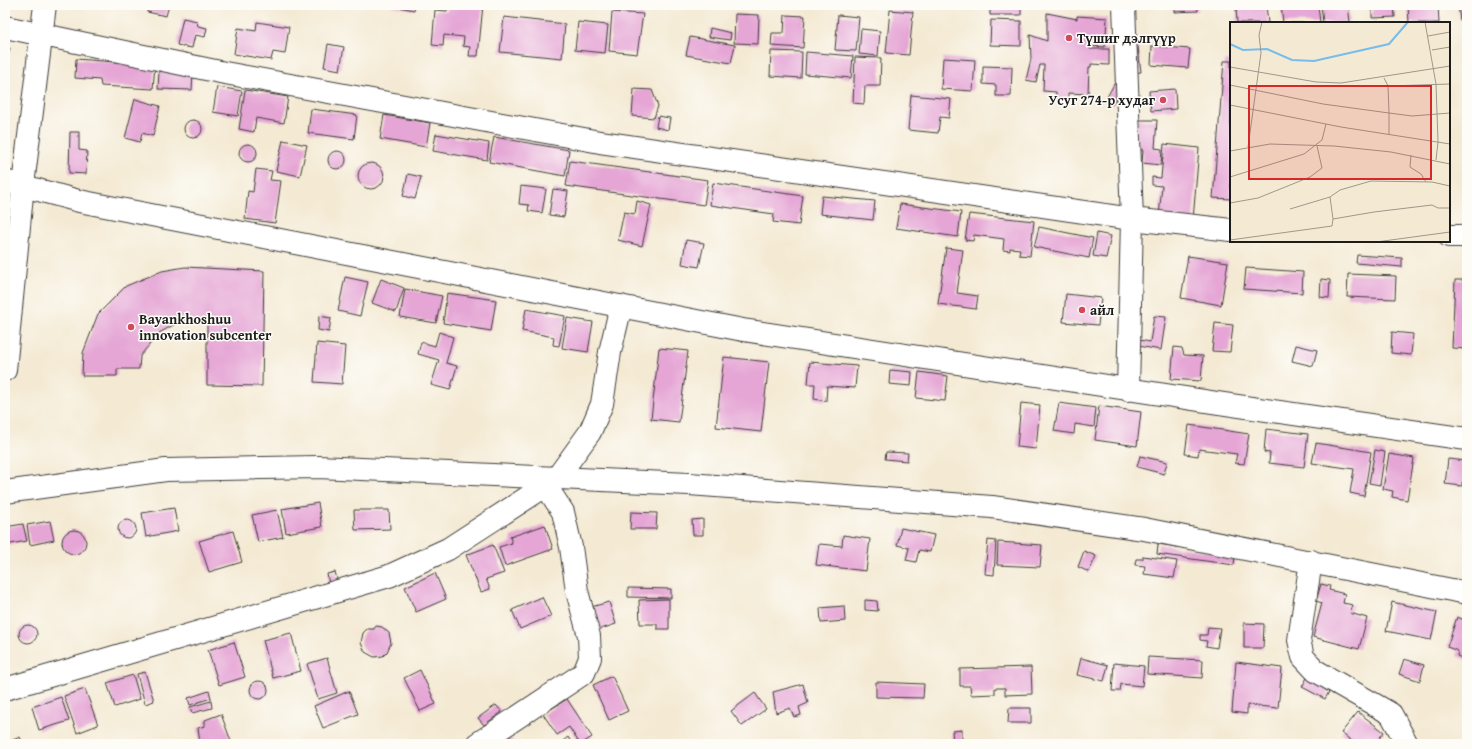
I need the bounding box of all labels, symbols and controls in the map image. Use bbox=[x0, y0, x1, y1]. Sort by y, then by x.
inset map bbox=[1230, 22, 1450, 242]
place label: Түшиг дэлгүүр bbox=[1077, 28, 1176, 48]
marker: Түшиг дэлгүүр bbox=[1064, 33, 1074, 43]
place label: Усуг 274-р худаг bbox=[1048, 90, 1156, 110]
marker: Усуг 274-р худаг bbox=[1158, 95, 1168, 105]
place label: айл bbox=[1090, 300, 1114, 320]
marker: айл bbox=[1077, 305, 1087, 315]
place label: Bayankhoshuu innovation subcenter bbox=[139, 309, 272, 345]
marker: Bayankhoshuu innovation subcenter bbox=[126, 322, 136, 332]

